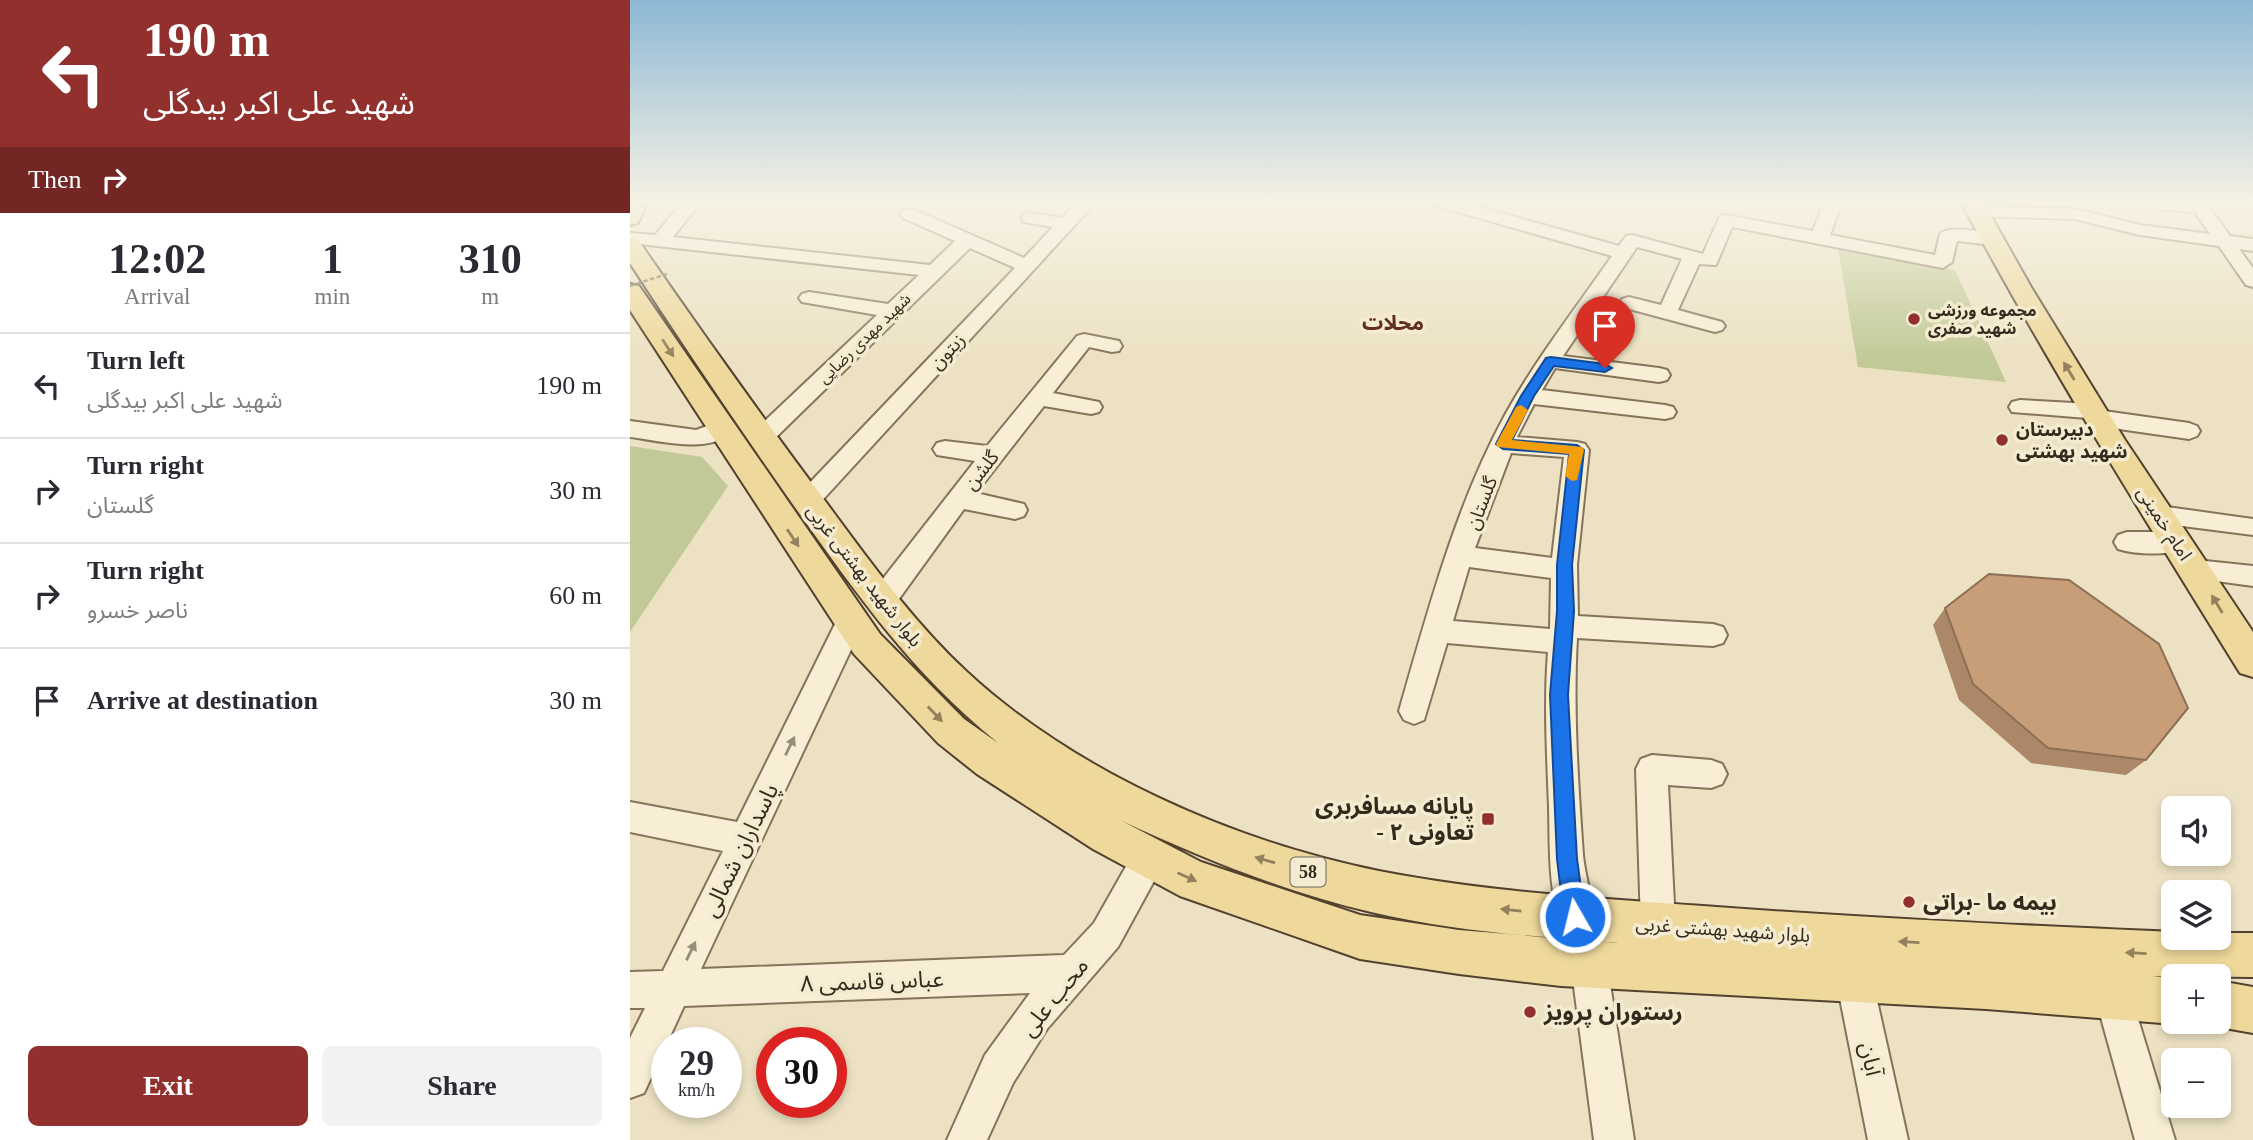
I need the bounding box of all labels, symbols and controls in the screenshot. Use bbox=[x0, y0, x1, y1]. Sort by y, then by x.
text: 190 m bbox=[143, 12, 270, 67]
icon: left bbox=[28, 28, 119, 119]
text: شهید علی اکبر بیدگلی bbox=[143, 85, 415, 121]
icon: right bbox=[95, 161, 133, 199]
text: Then bbox=[28, 165, 81, 194]
text: 12:02 bbox=[108, 236, 206, 282]
text: 1 bbox=[322, 236, 343, 282]
text: 310 bbox=[459, 236, 522, 282]
text: Arrival bbox=[124, 284, 191, 309]
text: min bbox=[315, 284, 350, 309]
text: m bbox=[481, 284, 499, 309]
street label: شهید مهدی رضایی bbox=[815, 290, 915, 387]
pin bbox=[1575, 296, 1635, 368]
place label: مجموعه ورزشی شهید صفری bbox=[1928, 302, 2037, 338]
icon: arrive bbox=[1586, 307, 1624, 345]
district label: محلات bbox=[1362, 311, 1424, 335]
marker: مجموعه ورزشی شهید صفری bbox=[1906, 311, 1922, 327]
street label: زیتون bbox=[926, 329, 970, 374]
one-way arrow bbox=[661, 338, 674, 357]
text: Turn left bbox=[87, 346, 185, 375]
one-way arrow bbox=[2063, 361, 2075, 380]
icon: left bbox=[28, 367, 66, 405]
text: 190 m bbox=[536, 371, 602, 400]
text: شهید علی اکبر بیدگلی bbox=[87, 388, 282, 413]
place label: دبیرستان شهید بهشتی bbox=[2016, 419, 2127, 462]
marker: دبیرستان شهید بهشتی bbox=[1994, 432, 2010, 448]
street label: گلشن bbox=[960, 446, 1005, 495]
text: Turn right bbox=[87, 451, 204, 480]
icon: right bbox=[28, 472, 66, 510]
street label: گلستان bbox=[1462, 473, 1502, 533]
text: 30 m bbox=[549, 476, 602, 505]
street label: امام خمینی bbox=[2130, 482, 2196, 566]
text: گلستان bbox=[87, 493, 154, 518]
street label: بلوار شهید بهشتی غربی bbox=[802, 500, 927, 651]
one-way arrow bbox=[786, 528, 799, 547]
text: Turn right bbox=[87, 556, 204, 585]
icon: right bbox=[28, 577, 66, 615]
text: 60 m bbox=[549, 581, 602, 610]
one-way arrow bbox=[2211, 594, 2224, 613]
text: ناصر خسرو bbox=[87, 598, 188, 623]
icon: arrive bbox=[28, 682, 66, 720]
text: Arrive at destination bbox=[87, 686, 318, 715]
text: 30 m bbox=[549, 686, 602, 715]
one-way arrow bbox=[927, 706, 944, 723]
one-way arrow bbox=[784, 736, 796, 756]
street label: پاسداران شمالی bbox=[697, 780, 785, 922]
place label: پایانه مسافربری - تعاونی ۲ bbox=[1315, 794, 1474, 846]
map controls bbox=[2161, 796, 2231, 1118]
button: sound bbox=[2161, 796, 2231, 866]
marker: پایانه مسافربری - تعاونی ۲ bbox=[1480, 811, 1496, 827]
one-way arrow bbox=[1254, 854, 1275, 864]
road number: 58 bbox=[1290, 858, 1326, 886]
one-way arrow bbox=[1177, 871, 1197, 883]
position arrow bbox=[1538, 880, 1612, 954]
button: layers bbox=[2161, 880, 2231, 950]
place label: بیمه ما -براتی bbox=[1923, 890, 2057, 916]
marker: بیمه ما -براتی bbox=[1901, 894, 1917, 910]
one-way arrow bbox=[1500, 905, 1522, 916]
street label: بلوار شهید بهشتی غربی bbox=[1635, 913, 1811, 947]
one-way arrow bbox=[1897, 936, 1919, 947]
one-way arrow bbox=[686, 941, 697, 961]
one-way arrow bbox=[2125, 947, 2147, 958]
street label: محب علی bbox=[1015, 953, 1093, 1041]
button: + bbox=[2161, 964, 2231, 1034]
street label: عباس قاسمی ۸ bbox=[800, 966, 944, 997]
place label: رستوران پرویز bbox=[1543, 1000, 1683, 1028]
marker: رستوران پرویز bbox=[1522, 1004, 1538, 1020]
speed limit sign: 30 bbox=[756, 1027, 847, 1118]
street label: آبان bbox=[1855, 1040, 1887, 1080]
text: 29 bbox=[679, 1044, 714, 1083]
button: Exit bbox=[28, 1046, 308, 1126]
button: Share bbox=[322, 1046, 602, 1126]
button: − bbox=[2161, 1048, 2231, 1118]
text: km/h bbox=[678, 1080, 715, 1100]

